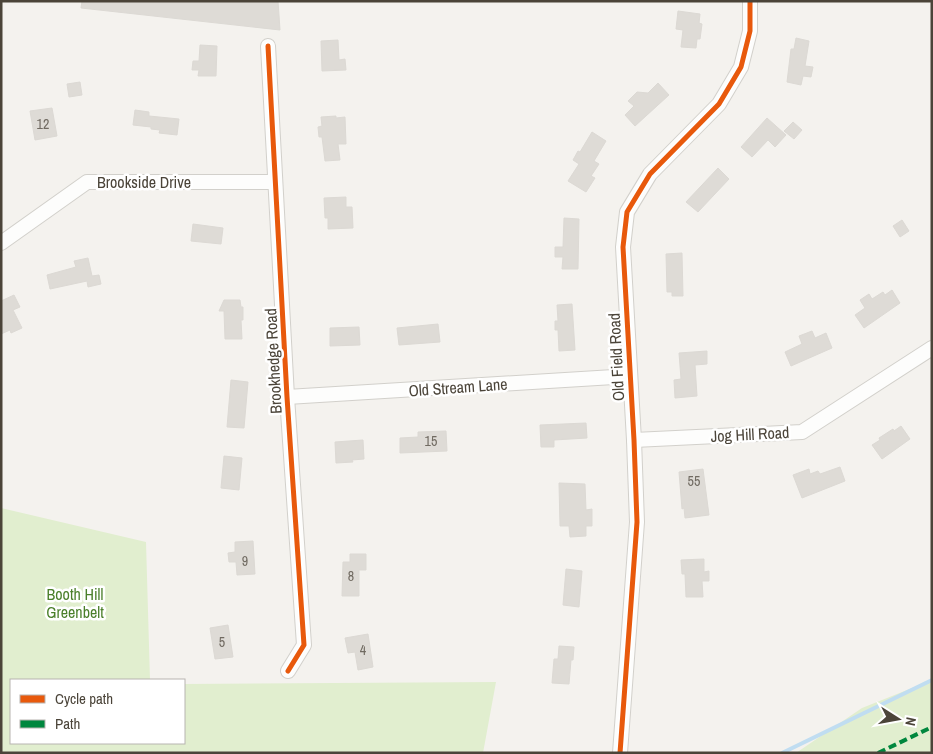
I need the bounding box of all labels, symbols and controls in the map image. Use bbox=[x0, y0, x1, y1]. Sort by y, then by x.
house number: 12 bbox=[37, 115, 49, 133]
street label: Brookside Drive bbox=[97, 171, 191, 193]
street label: Brookhedge Road bbox=[259, 308, 287, 414]
street label: Old Field Road bbox=[603, 312, 629, 402]
street label: Old Stream Lane bbox=[408, 373, 508, 401]
street label: Jog Hill Road bbox=[710, 421, 790, 447]
house number: 15 bbox=[425, 432, 437, 450]
house number: 55 bbox=[688, 472, 700, 490]
house number: 9 bbox=[242, 552, 248, 570]
house number: 8 bbox=[348, 567, 354, 585]
park label: Booth Hill Greenbelt bbox=[46, 583, 104, 623]
house number: 5 bbox=[219, 633, 225, 651]
house number: 4 bbox=[360, 641, 367, 659]
legend bbox=[10, 679, 185, 744]
text: Cycle path bbox=[55, 688, 113, 709]
north arrow bbox=[873, 694, 923, 744]
text: Path bbox=[55, 713, 80, 734]
text: N bbox=[901, 716, 920, 727]

